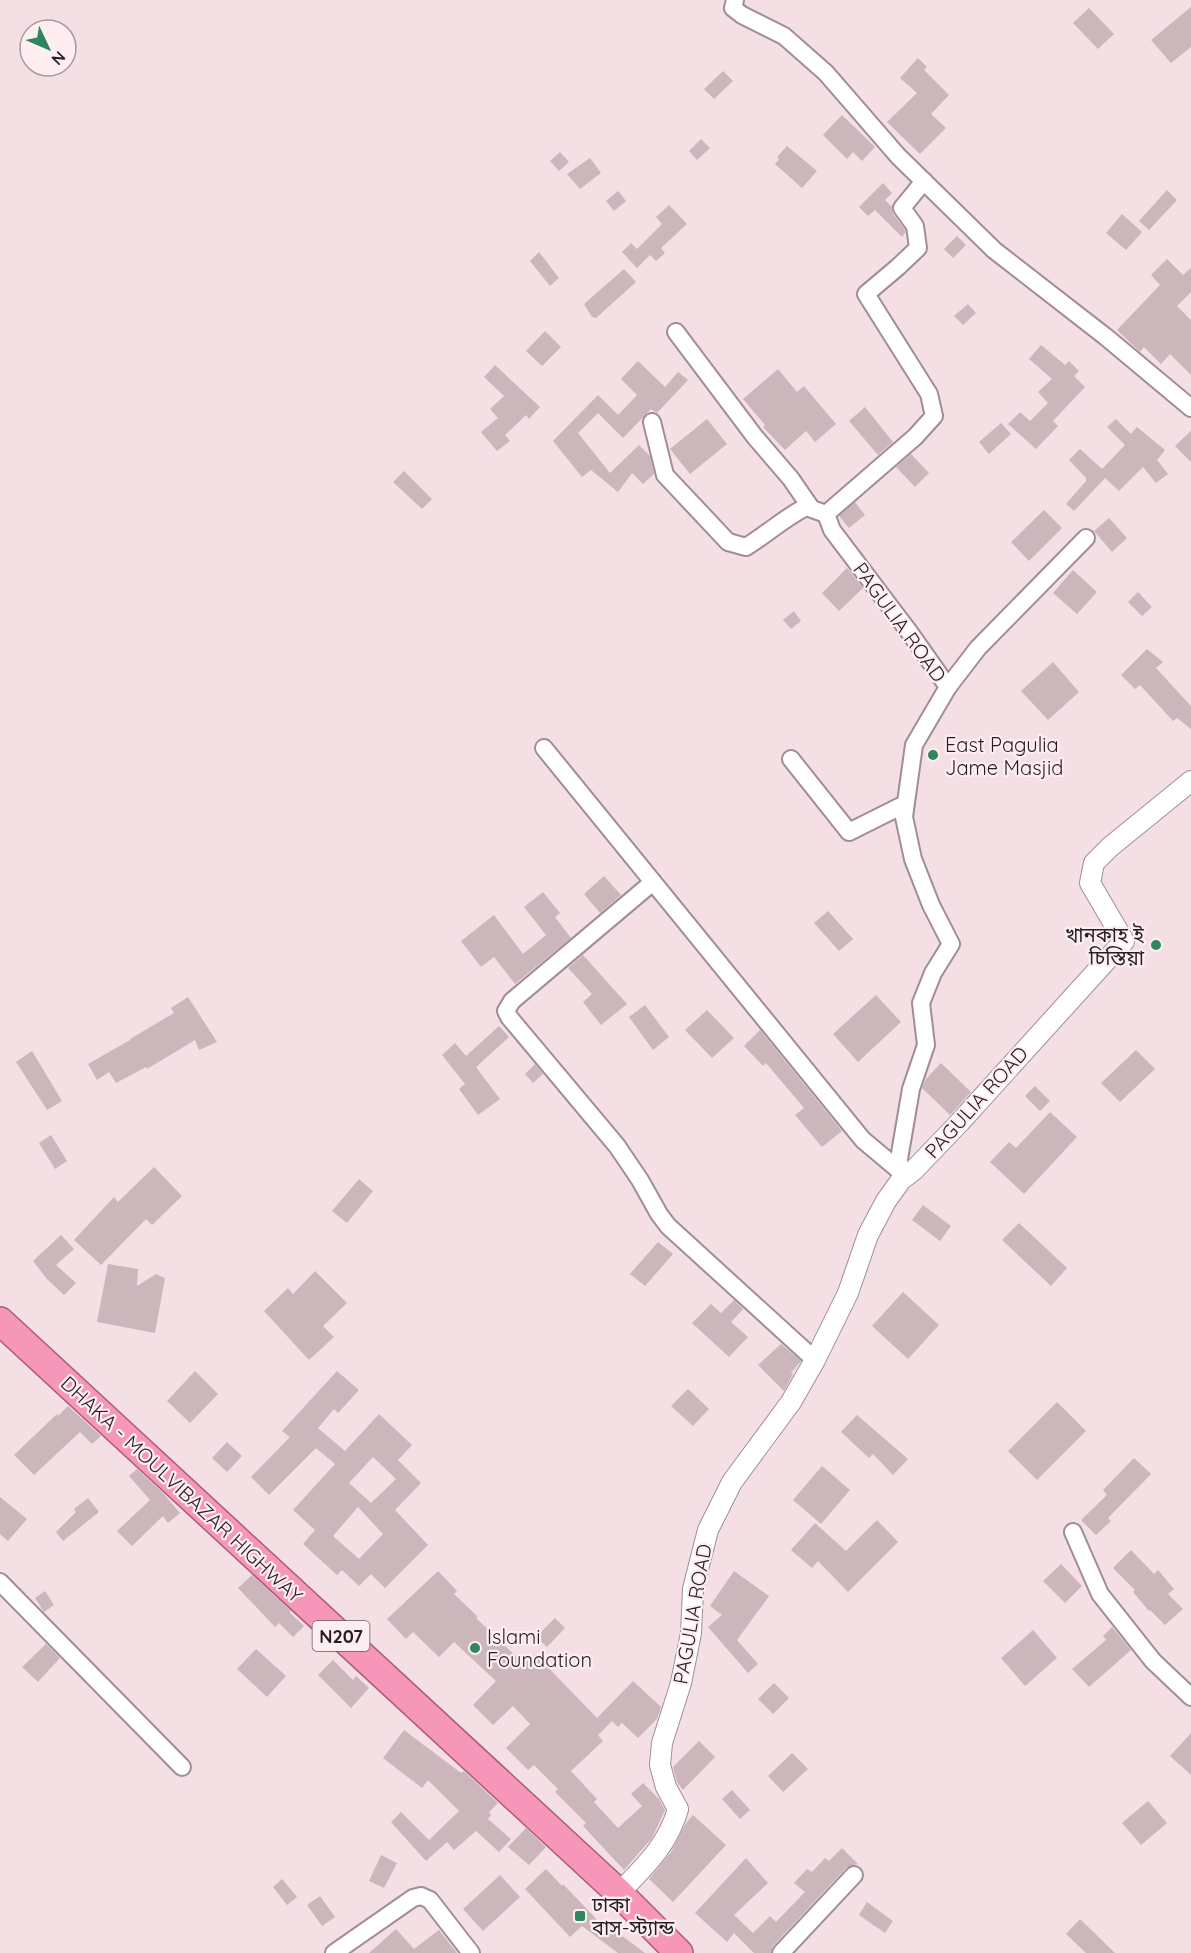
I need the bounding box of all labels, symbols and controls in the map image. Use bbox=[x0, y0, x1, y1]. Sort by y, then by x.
north arrow bbox=[18, 18, 78, 78]
text: N bbox=[48, 47, 70, 70]
street label: PAGULIA ROAD bbox=[848, 557, 952, 687]
place label: East Pagulia Jame Masjid bbox=[945, 732, 1063, 780]
marker: East Pagulia Jame Masjid bbox=[926, 748, 940, 762]
place label: খানকাহ ই চিস্তিয়া bbox=[1065, 922, 1145, 970]
marker: খানকাহ ই চিস্তিয়া bbox=[1149, 938, 1163, 952]
street label: PAGULIA ROAD bbox=[919, 1041, 1033, 1163]
street label: DHAKA - MOULVIBAZAR HIGHWAY bbox=[56, 1370, 308, 1608]
street label: PAGULIA ROAD bbox=[667, 1542, 717, 1686]
road number: N207 bbox=[312, 1621, 370, 1651]
place label: Islami Foundation bbox=[487, 1624, 592, 1672]
marker: Islami Foundation bbox=[468, 1641, 482, 1655]
place label: ঢাকা বাস-স্ট্যান্ড bbox=[591, 1892, 675, 1940]
marker: ঢাকা বাস-স্ট্যান্ড bbox=[573, 1909, 587, 1923]

